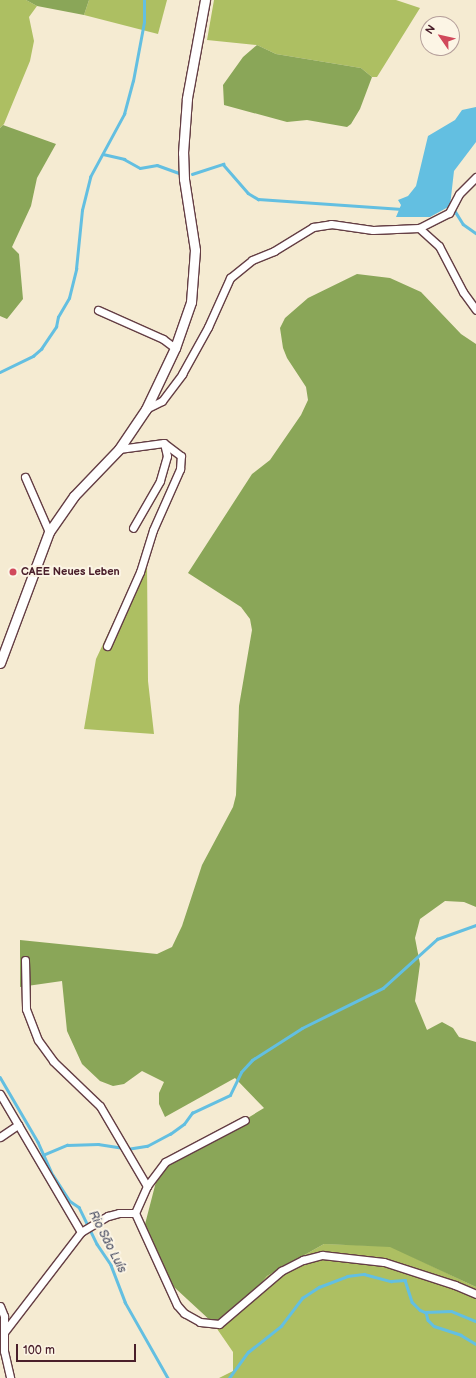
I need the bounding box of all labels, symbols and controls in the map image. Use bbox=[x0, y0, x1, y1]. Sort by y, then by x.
north arrow bbox=[420, 16, 460, 56]
text: N bbox=[423, 23, 438, 37]
place label: CAEE Neues Leben bbox=[21, 565, 120, 579]
marker: CAEE Neues Leben bbox=[8, 567, 18, 577]
water label: Rio São Luís bbox=[85, 1208, 129, 1276]
scale bar bbox=[18, 1336, 138, 1362]
text: 100 m bbox=[23, 1343, 55, 1358]

